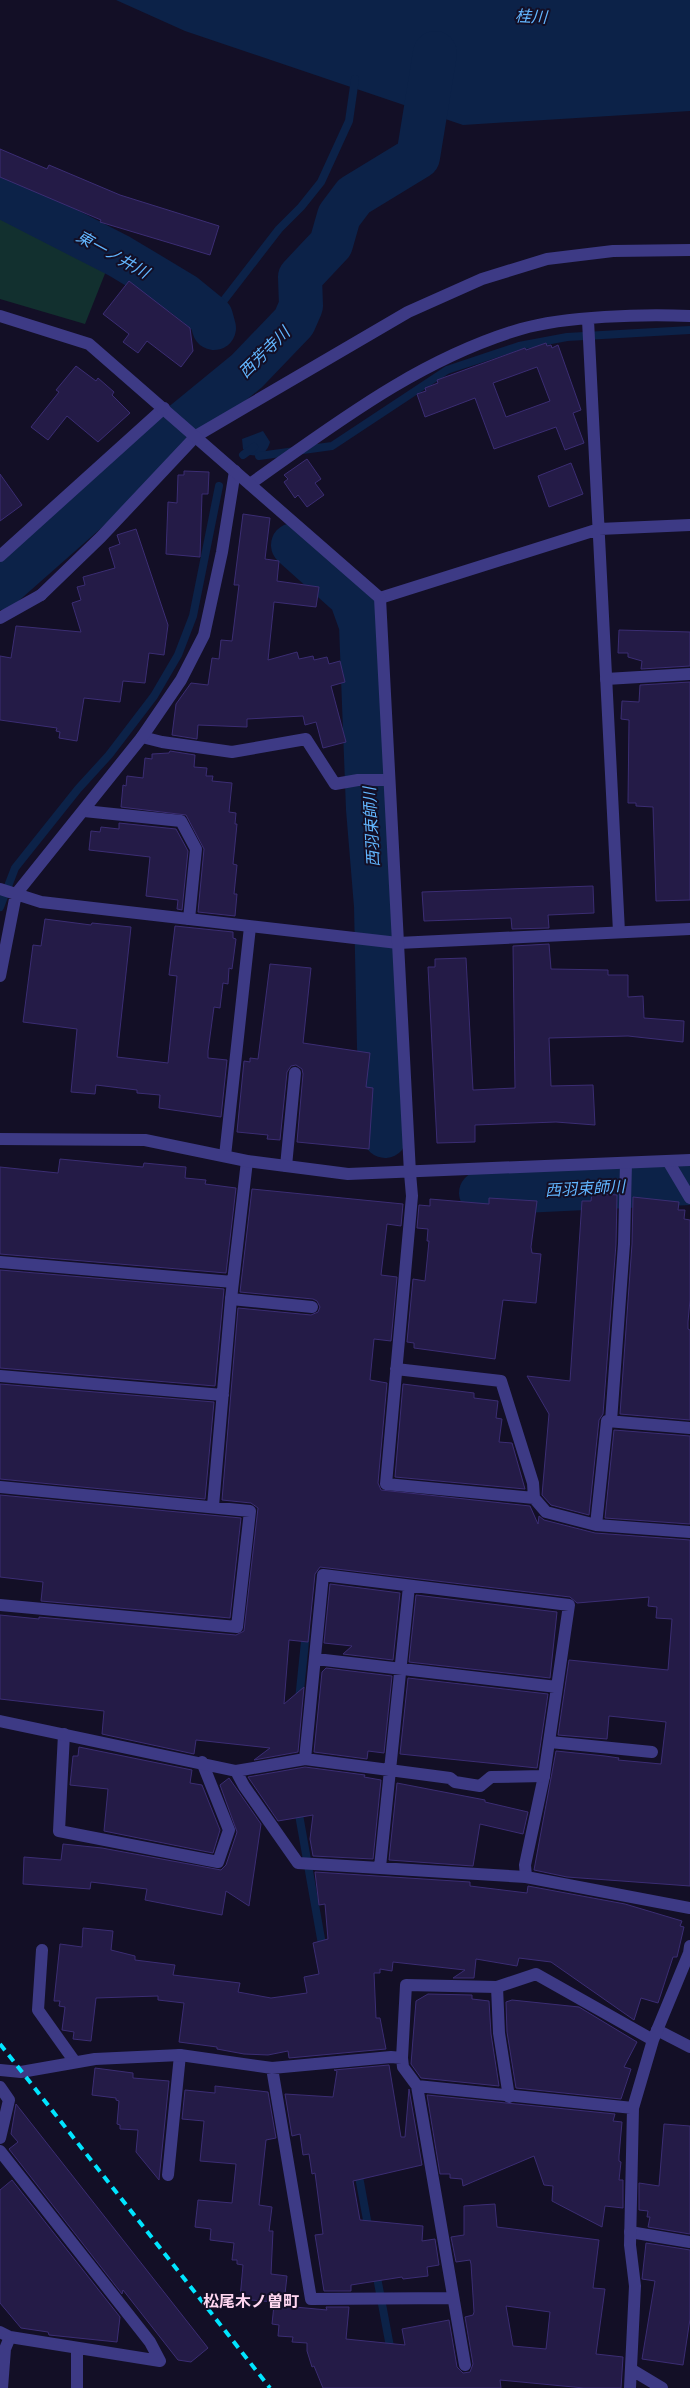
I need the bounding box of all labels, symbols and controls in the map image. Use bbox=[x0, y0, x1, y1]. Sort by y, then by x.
water label: 桂川 bbox=[514, 3, 550, 29]
water label: 東一ノ井川 bbox=[72, 224, 156, 285]
water label: 西芳寺川 bbox=[233, 319, 297, 383]
water label: 西羽束師川 bbox=[357, 784, 385, 868]
water label: 西羽束師川 bbox=[544, 1174, 628, 1202]
district label: 松尾木ノ曽町 bbox=[203, 2289, 299, 2313]

